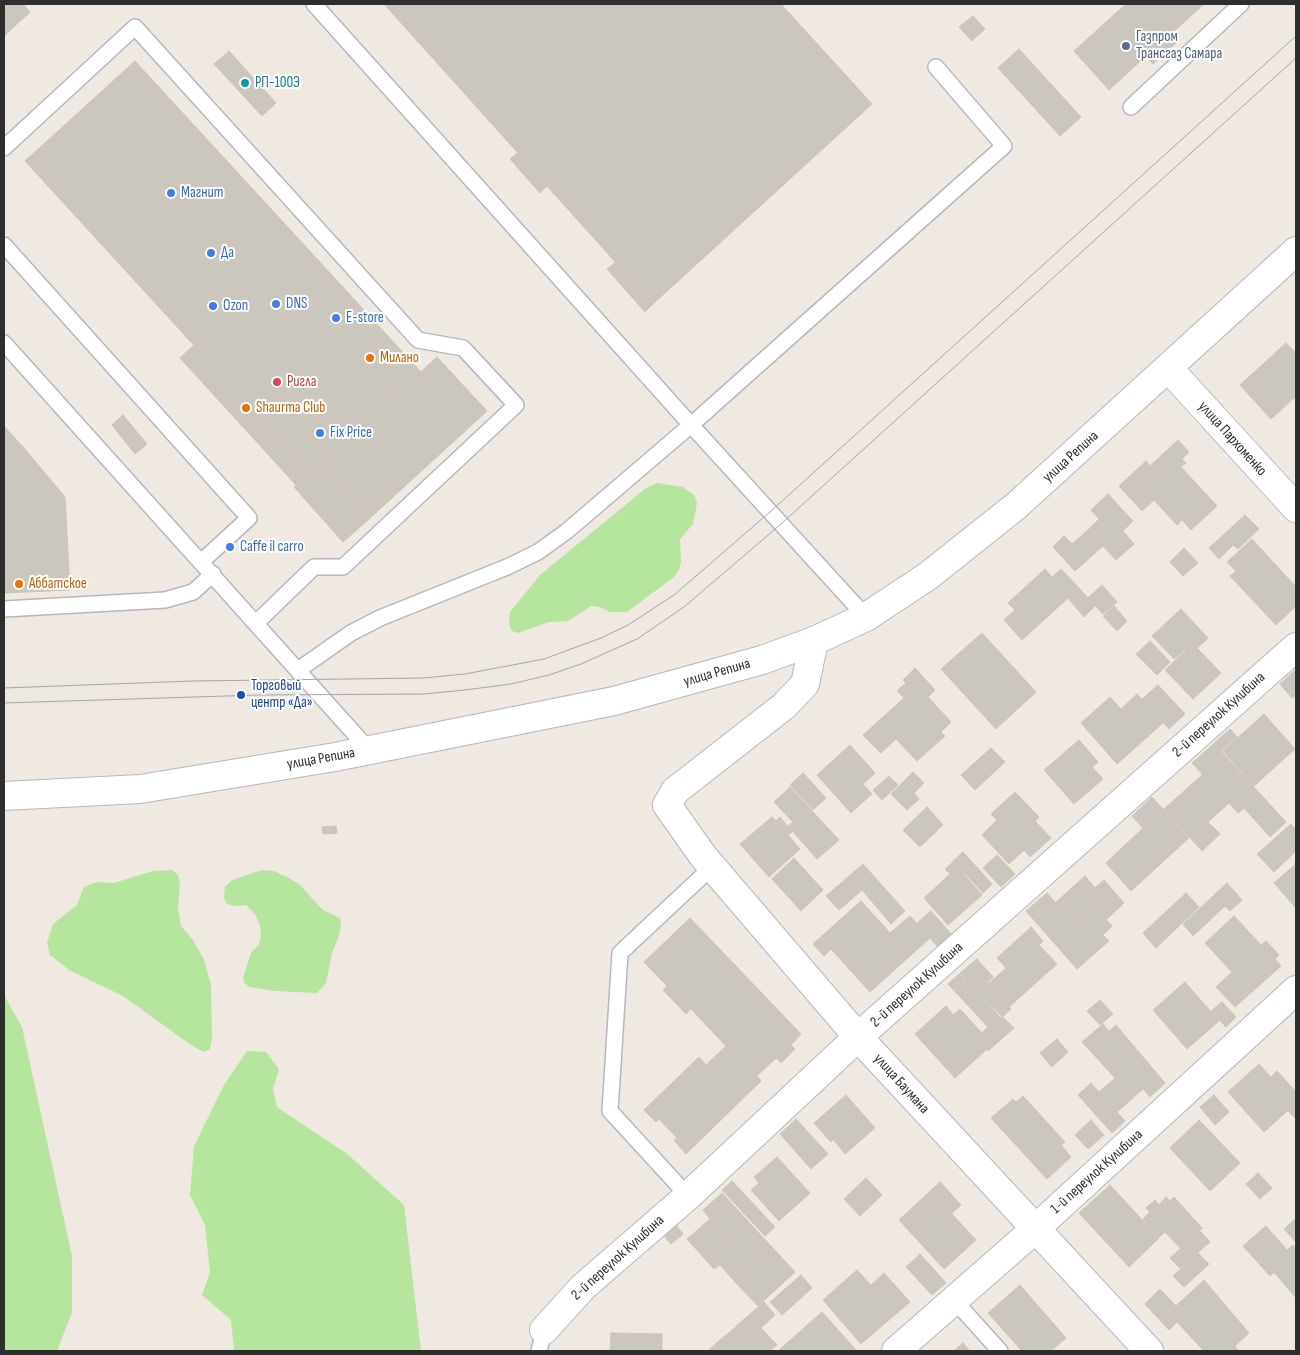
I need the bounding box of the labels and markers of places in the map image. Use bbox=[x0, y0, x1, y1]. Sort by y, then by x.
place label: Газпром Трансгаз Самара bbox=[1136, 28, 1222, 63]
marker: Газпром Трансгаз Самара bbox=[1120, 40, 1132, 52]
place label: РП-100Э bbox=[255, 74, 300, 92]
marker: РП-100Э bbox=[239, 77, 251, 89]
place label: Магнит bbox=[181, 184, 223, 202]
marker: Магнит bbox=[165, 187, 177, 199]
place label: Да bbox=[221, 244, 234, 262]
marker: Да bbox=[205, 247, 217, 259]
place label: DNS bbox=[286, 295, 307, 313]
place label: Ozon bbox=[223, 297, 248, 315]
marker: DNS bbox=[270, 298, 282, 310]
marker: Ozon bbox=[207, 300, 219, 312]
place label: E-store bbox=[346, 309, 384, 327]
marker: E-store bbox=[330, 312, 342, 324]
place label: Милано bbox=[380, 349, 419, 367]
marker: Милано bbox=[364, 352, 376, 364]
place label: Ригла bbox=[287, 373, 316, 391]
marker: Ригла bbox=[271, 376, 283, 388]
place label: Shaurma Club bbox=[256, 399, 326, 417]
marker: Shaurma Club bbox=[240, 402, 252, 414]
place label: Fix Price bbox=[330, 424, 372, 442]
marker: Fix Price bbox=[314, 427, 326, 439]
place label: Caffe il carro bbox=[240, 538, 304, 556]
marker: Caffe il carro bbox=[224, 541, 236, 553]
place label: Аббатское bbox=[29, 575, 87, 593]
marker: Аббатское bbox=[13, 578, 25, 590]
place label: Торговый центр «Да» bbox=[251, 677, 313, 712]
marker: Торговый центр «Да» bbox=[235, 689, 247, 701]

